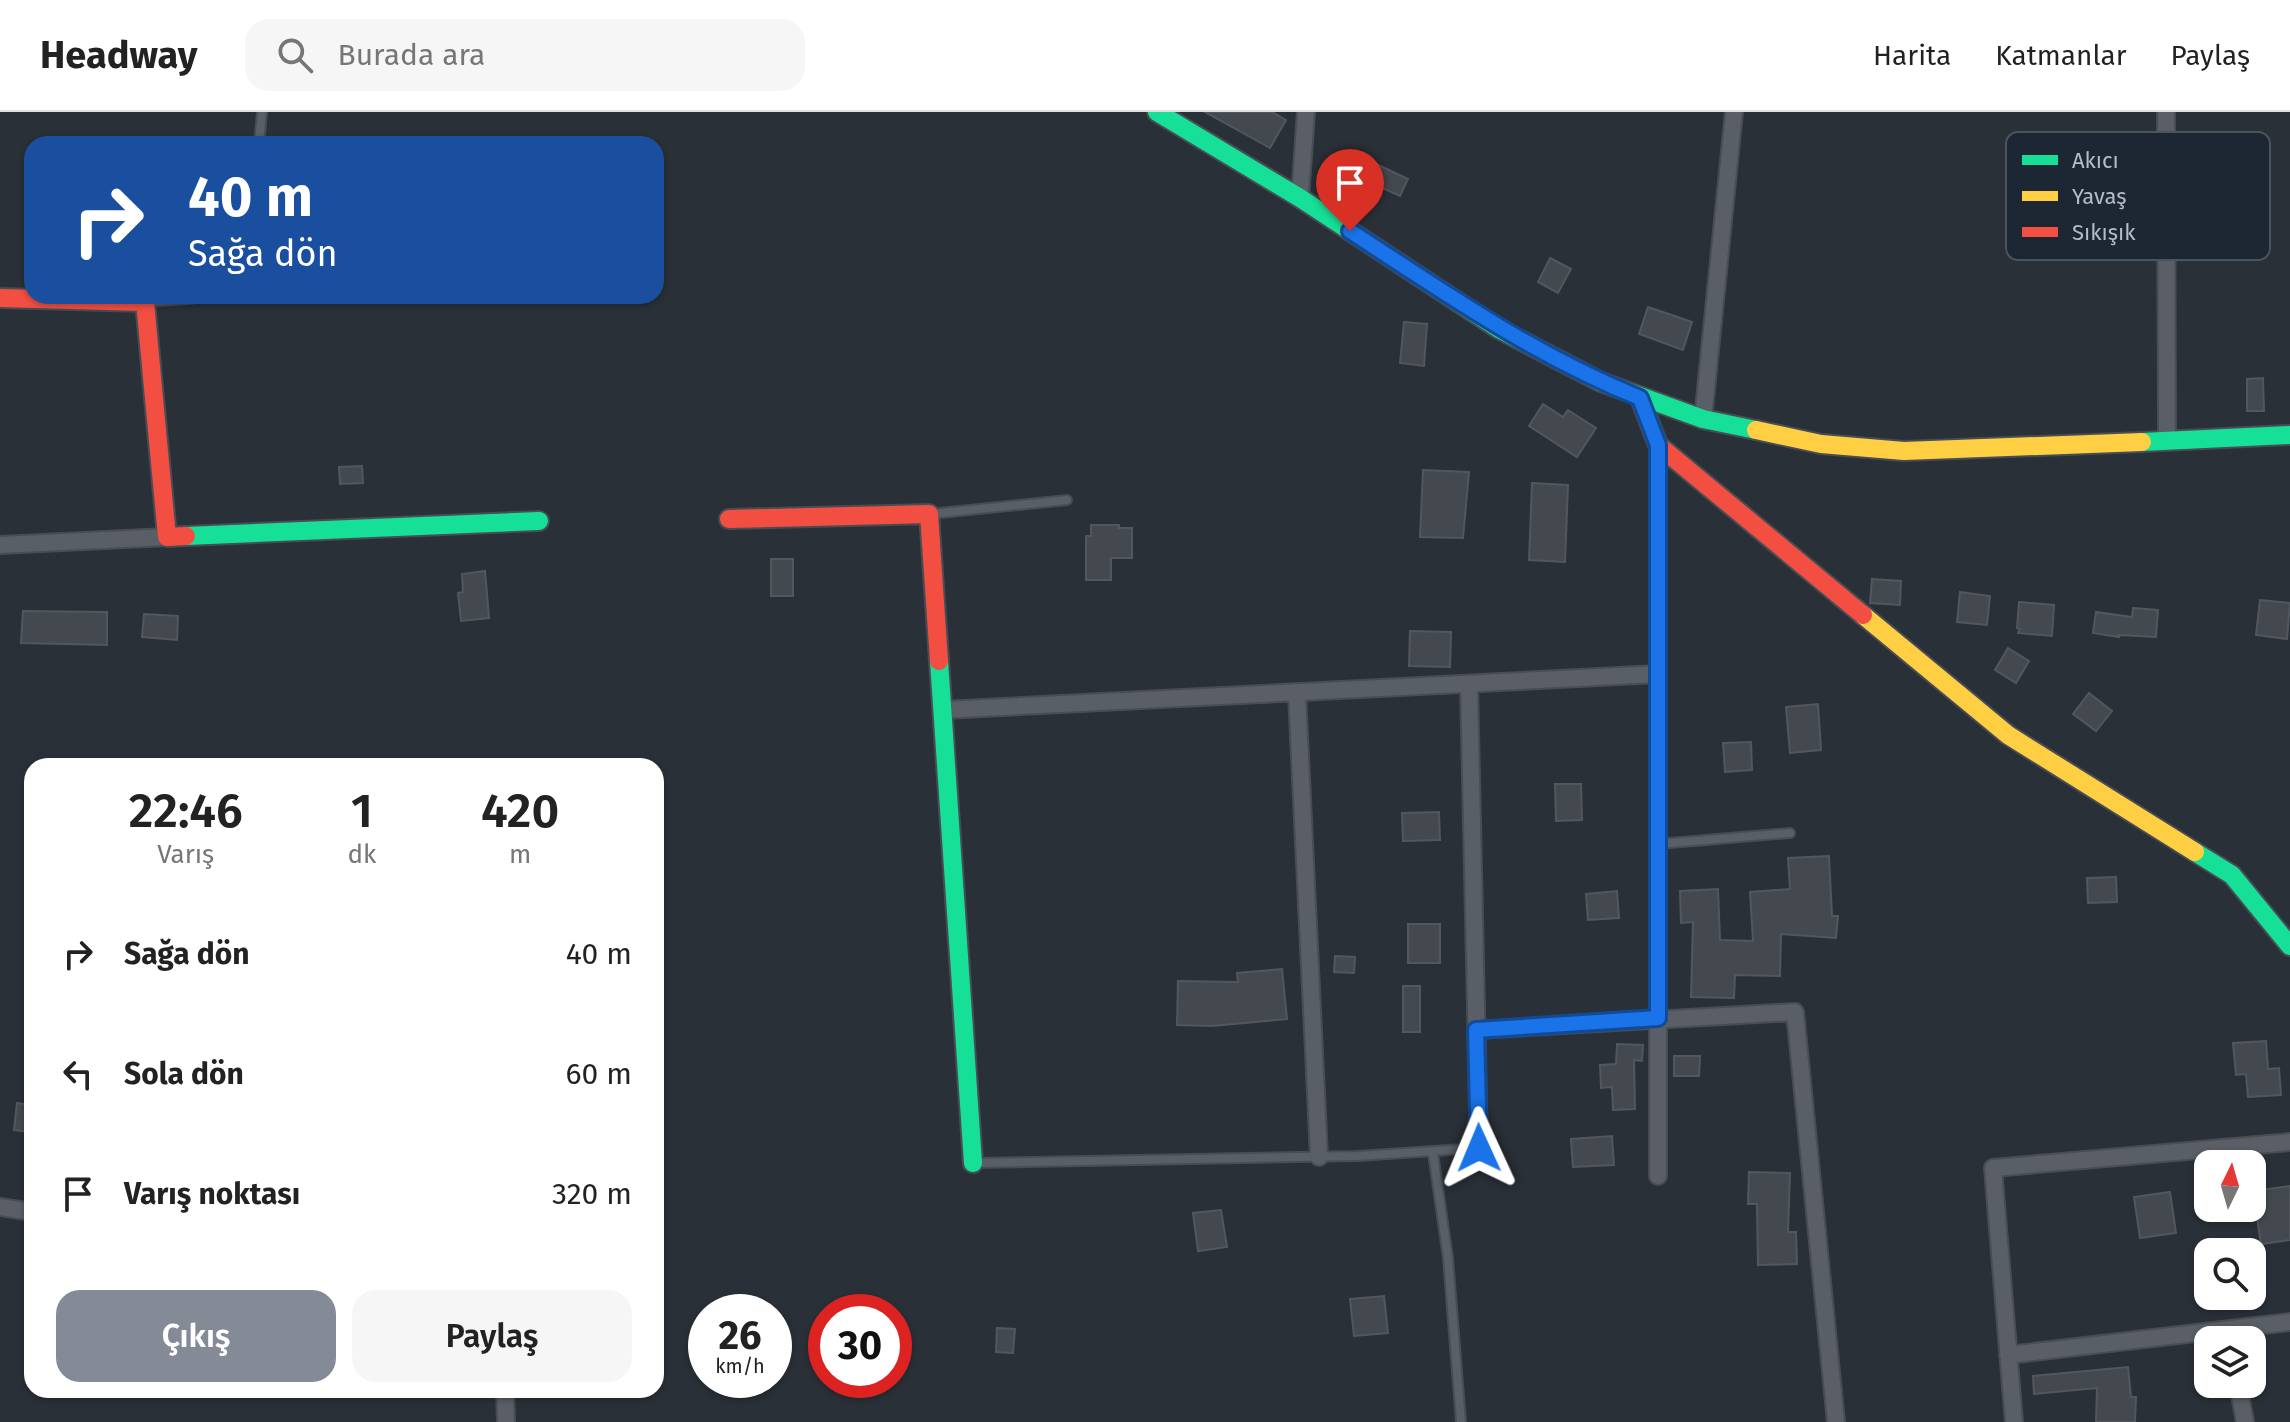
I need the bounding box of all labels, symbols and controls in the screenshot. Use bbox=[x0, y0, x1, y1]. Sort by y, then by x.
search box bbox=[245, 19, 805, 91]
text: Headway bbox=[40, 32, 197, 78]
icon: search bbox=[273, 33, 317, 77]
text: Burada ara bbox=[337, 37, 485, 73]
text: Harita bbox=[1873, 39, 1951, 72]
text: Katmanlar bbox=[1995, 39, 2127, 72]
text: Paylaş bbox=[2171, 39, 2250, 72]
legend bbox=[2006, 132, 2270, 260]
text: Akıcı bbox=[2072, 147, 2119, 174]
pin bbox=[1316, 149, 1384, 231]
icon: arrive bbox=[1328, 161, 1372, 205]
text: 40 m bbox=[188, 164, 313, 231]
icon: right bbox=[56, 168, 160, 272]
text: Yavaş bbox=[2072, 183, 2127, 210]
text: Sıkışık bbox=[2072, 219, 2136, 246]
text: Sağa dön bbox=[188, 232, 338, 276]
text: 22:46 bbox=[129, 782, 243, 840]
text: 1 bbox=[351, 782, 373, 840]
text: 420 bbox=[481, 782, 559, 840]
text: Varış bbox=[157, 839, 214, 870]
text: dk bbox=[347, 839, 376, 870]
text: m bbox=[509, 839, 531, 870]
icon: right bbox=[56, 932, 100, 976]
text: Sağa dön bbox=[124, 936, 250, 972]
text: 40 m bbox=[566, 936, 632, 972]
icon: left bbox=[56, 1052, 100, 1096]
text: Sola dön bbox=[124, 1056, 244, 1092]
text: 60 m bbox=[566, 1056, 632, 1092]
position arrow bbox=[1437, 1106, 1521, 1190]
north arrow bbox=[2194, 1150, 2266, 1222]
map controls bbox=[2194, 1150, 2266, 1398]
icon: arrive bbox=[56, 1172, 100, 1216]
text: Varış noktası bbox=[124, 1176, 300, 1212]
text: 320 m bbox=[552, 1176, 632, 1212]
button: search bbox=[2194, 1238, 2266, 1310]
button: Çıkış bbox=[56, 1290, 336, 1382]
button: Paylaş bbox=[352, 1290, 632, 1382]
speed limit sign: 30 bbox=[808, 1294, 912, 1398]
text: 26 bbox=[718, 1312, 762, 1360]
button: layers bbox=[2194, 1326, 2266, 1398]
text: km/h bbox=[715, 1354, 765, 1378]

